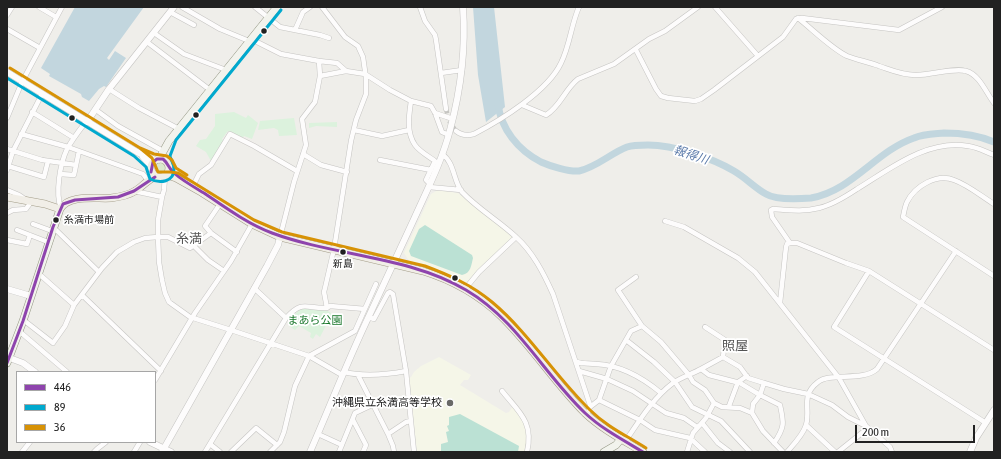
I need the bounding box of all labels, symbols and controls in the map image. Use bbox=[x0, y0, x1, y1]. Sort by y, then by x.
unlabelled marker bbox=[259, 26, 269, 36]
unlabelled marker bbox=[191, 110, 201, 120]
unlabelled marker bbox=[67, 113, 77, 123]
water label: 報得川 bbox=[672, 143, 710, 167]
place label: 糸満市場前 bbox=[64, 214, 114, 226]
marker: 糸満市場前 bbox=[51, 215, 61, 225]
district label: 糸満 bbox=[176, 231, 202, 247]
marker: 新島 bbox=[338, 247, 348, 257]
place label: 新島 bbox=[333, 258, 353, 270]
unlabelled marker bbox=[450, 273, 460, 283]
park label: まあら公園 bbox=[288, 314, 342, 328]
district label: 照屋 bbox=[722, 338, 748, 354]
legend bbox=[16, 371, 156, 443]
text: 446 bbox=[54, 380, 71, 394]
place label: 沖縄県立糸満高等学校 bbox=[332, 396, 442, 410]
marker: 沖縄県立糸満高等学校 bbox=[445, 398, 455, 408]
text: 89 bbox=[54, 400, 65, 414]
scale bar bbox=[857, 417, 977, 443]
text: 36 bbox=[54, 420, 65, 434]
text: 200 m bbox=[862, 425, 889, 439]

